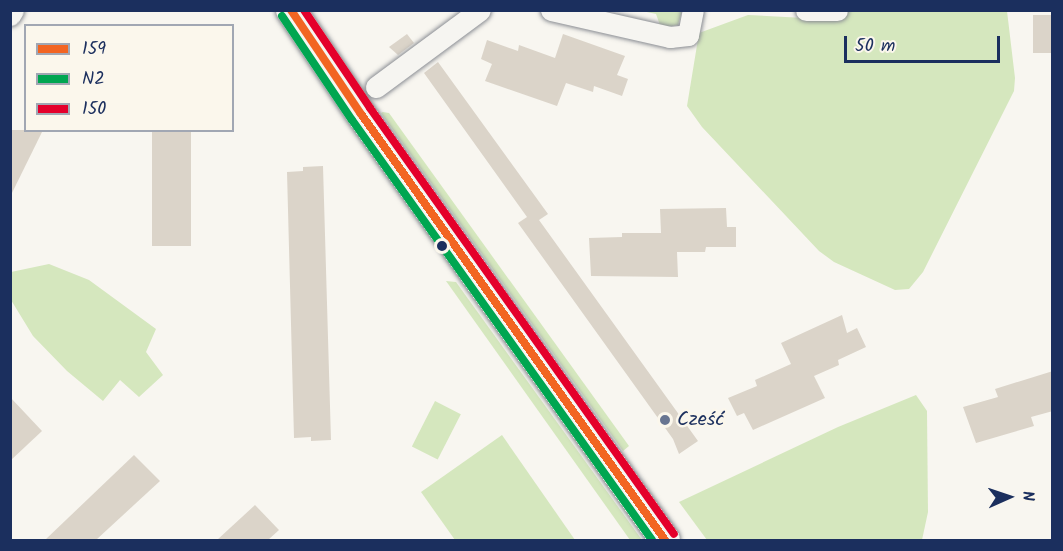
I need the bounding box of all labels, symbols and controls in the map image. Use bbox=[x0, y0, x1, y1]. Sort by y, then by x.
legend bbox=[24, 24, 234, 132]
scale bar bbox=[847, 24, 1003, 62]
text: 50 m bbox=[855, 32, 895, 61]
text: 159 bbox=[82, 35, 106, 64]
text: N2 bbox=[82, 65, 105, 94]
text: 150 bbox=[82, 95, 106, 124]
unlabelled marker bbox=[436, 240, 448, 252]
place label: Cześć bbox=[677, 408, 724, 432]
marker: Cześć bbox=[658, 413, 672, 427]
north arrow bbox=[979, 467, 1039, 527]
text: N bbox=[1015, 490, 1040, 502]

